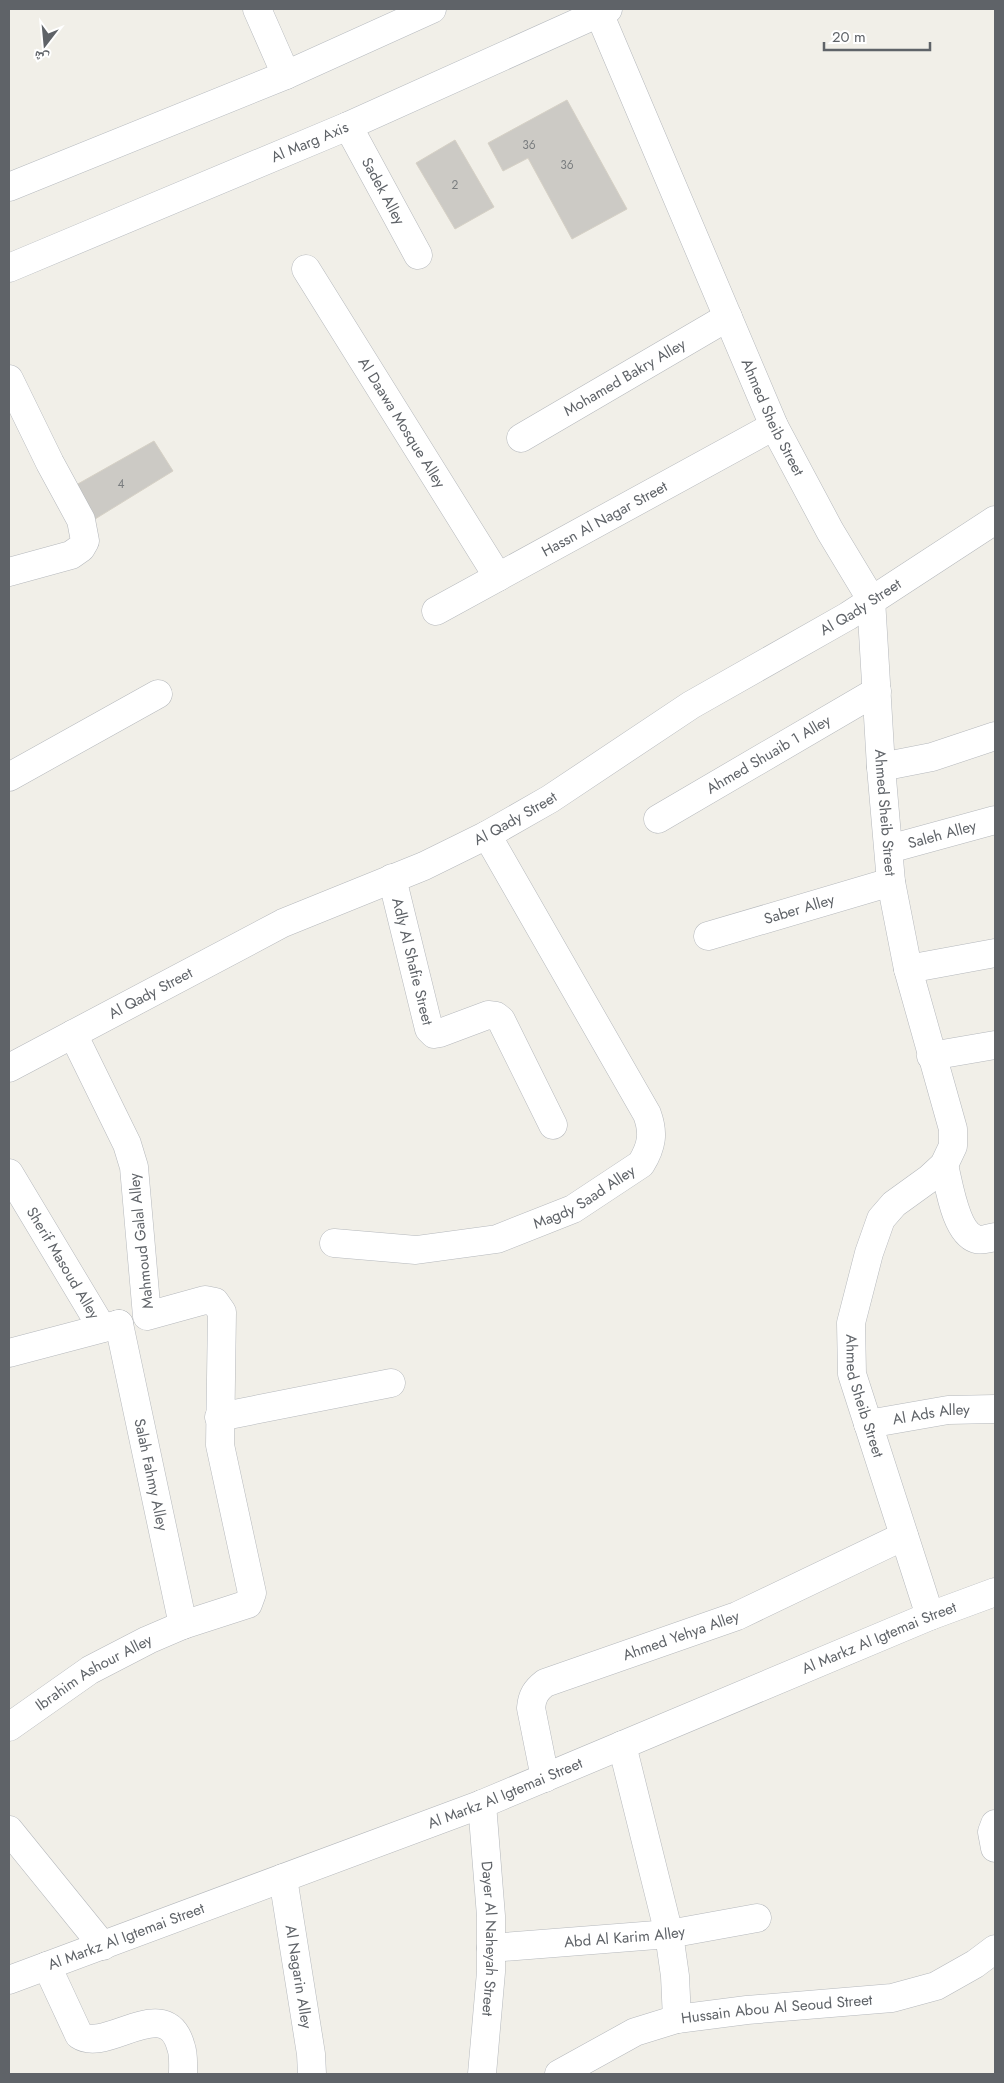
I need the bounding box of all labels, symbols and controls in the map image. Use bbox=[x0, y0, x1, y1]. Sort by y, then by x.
north arrow bbox=[20, 20, 70, 70]
scale bar bbox=[824, 20, 930, 52]
text: 20 m bbox=[832, 26, 866, 48]
text: ش bbox=[31, 46, 51, 69]
street label: Al Marg Axis bbox=[268, 116, 352, 168]
house number: 36 bbox=[522, 136, 536, 154]
street label: Sadek Alley bbox=[356, 153, 411, 229]
house number: 36 bbox=[560, 156, 574, 174]
house number: 2 bbox=[452, 176, 459, 194]
street label: Mohamed Bakry Alley bbox=[560, 333, 690, 422]
street label: Al Daawa Mosque Alley bbox=[353, 353, 451, 493]
street label: Ahmed Sheib Street bbox=[736, 355, 810, 480]
house number: 4 bbox=[118, 475, 125, 493]
street label: Hassn Al Nagar Street bbox=[538, 475, 672, 562]
street label: Al Qady Street bbox=[816, 573, 906, 641]
street label: Ahmed Shuaib 1 Alley bbox=[702, 709, 835, 799]
street label: Ahmed Sheib Street bbox=[869, 749, 901, 877]
street label: Al Qady Street bbox=[470, 786, 562, 851]
street label: Saleh Alley bbox=[905, 815, 979, 854]
street label: Saber Alley bbox=[761, 888, 837, 930]
street label: Adly Al Shafie Street bbox=[386, 896, 439, 1028]
street label: Al Qady Street bbox=[104, 962, 197, 1025]
street label: Magdy Saad Alley bbox=[530, 1160, 640, 1235]
street label: Mahmoud Galal Alley bbox=[123, 1172, 159, 1310]
street label: Sherif Masoud Alley bbox=[21, 1203, 105, 1324]
street label: Ahmed Sheib Street bbox=[840, 1334, 889, 1461]
street label: Al Ads Alley bbox=[891, 1399, 970, 1431]
street label: Salah Fahmy Alley bbox=[128, 1416, 174, 1533]
street label: Al Markz Al Igtemai Street bbox=[798, 1596, 960, 1680]
street label: Ahmed Yehya Alley bbox=[620, 1605, 743, 1666]
street label: Ibrahim Ashour Alley bbox=[31, 1629, 156, 1716]
street label: Al Markz Al Igtemai Street bbox=[424, 1752, 586, 1834]
street label: Dayer Al Naheyah Street bbox=[476, 1860, 502, 2018]
street label: Al Markz Al Igtemai Street bbox=[45, 1897, 208, 1976]
street label: Abd Al Karim Alley bbox=[563, 1920, 687, 1953]
street label: Al Nagarin Alley bbox=[280, 1923, 318, 2031]
street label: Hussain Abou Al Seoud Street bbox=[680, 1989, 874, 2029]

